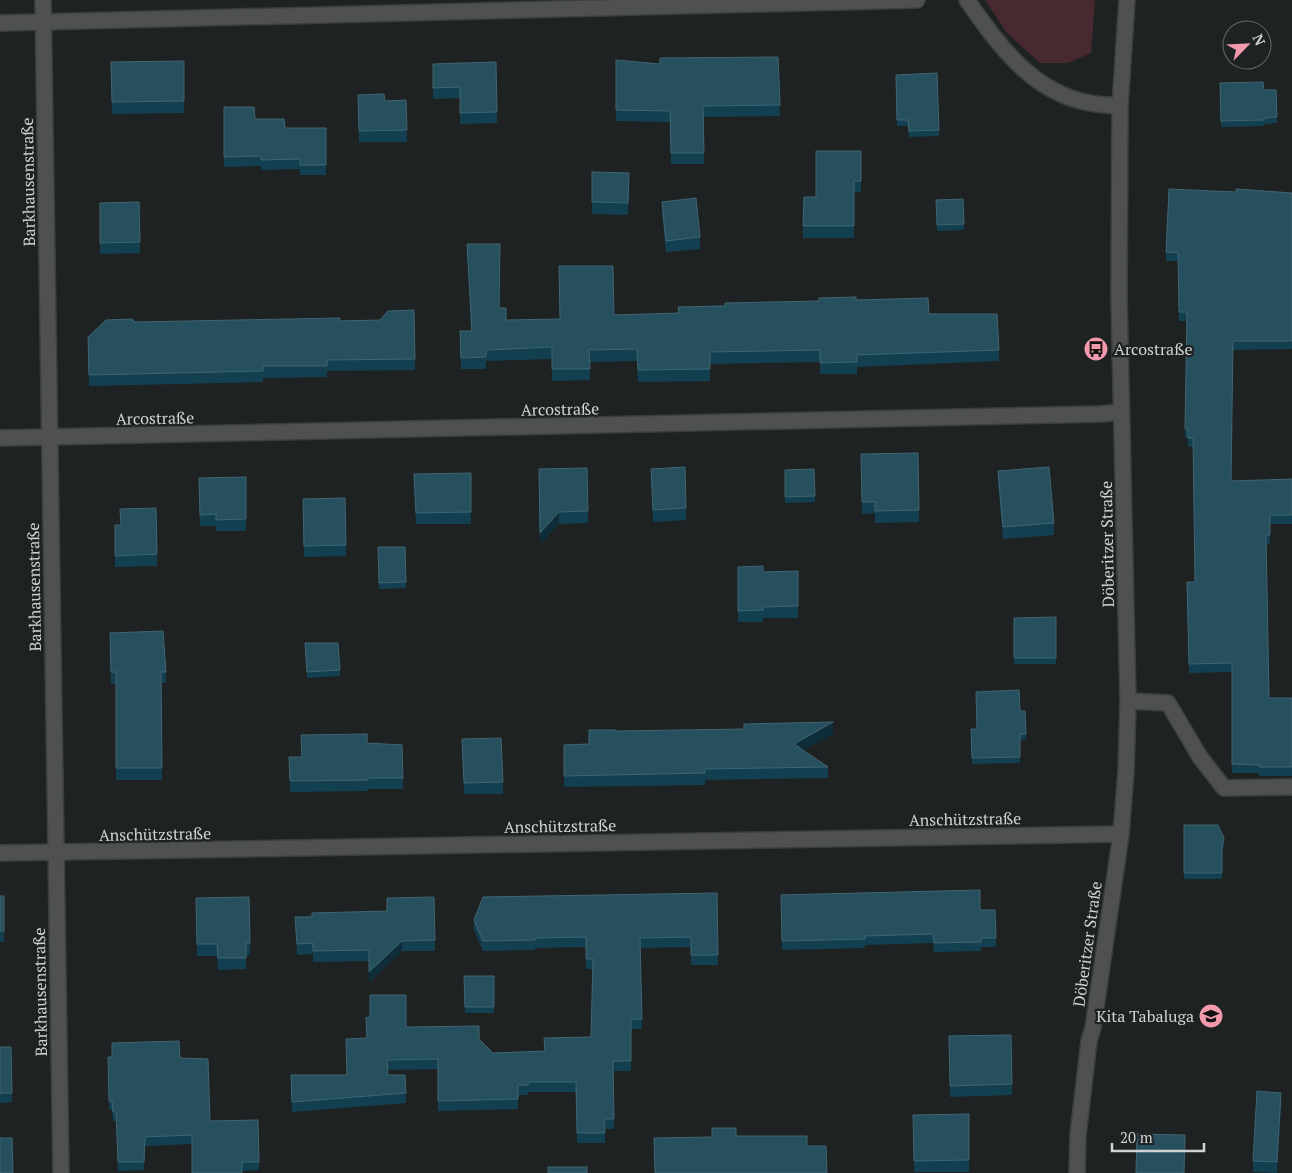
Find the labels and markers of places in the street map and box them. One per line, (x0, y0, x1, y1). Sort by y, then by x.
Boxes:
bus stop icon: Arcostraße (1083, 336, 1109, 362)
place label: Arcostraße (1114, 338, 1192, 360)
school or university icon: Kita Tabaluga (1198, 1003, 1224, 1029)
place label: Kita Tabaluga (1096, 1005, 1194, 1027)

